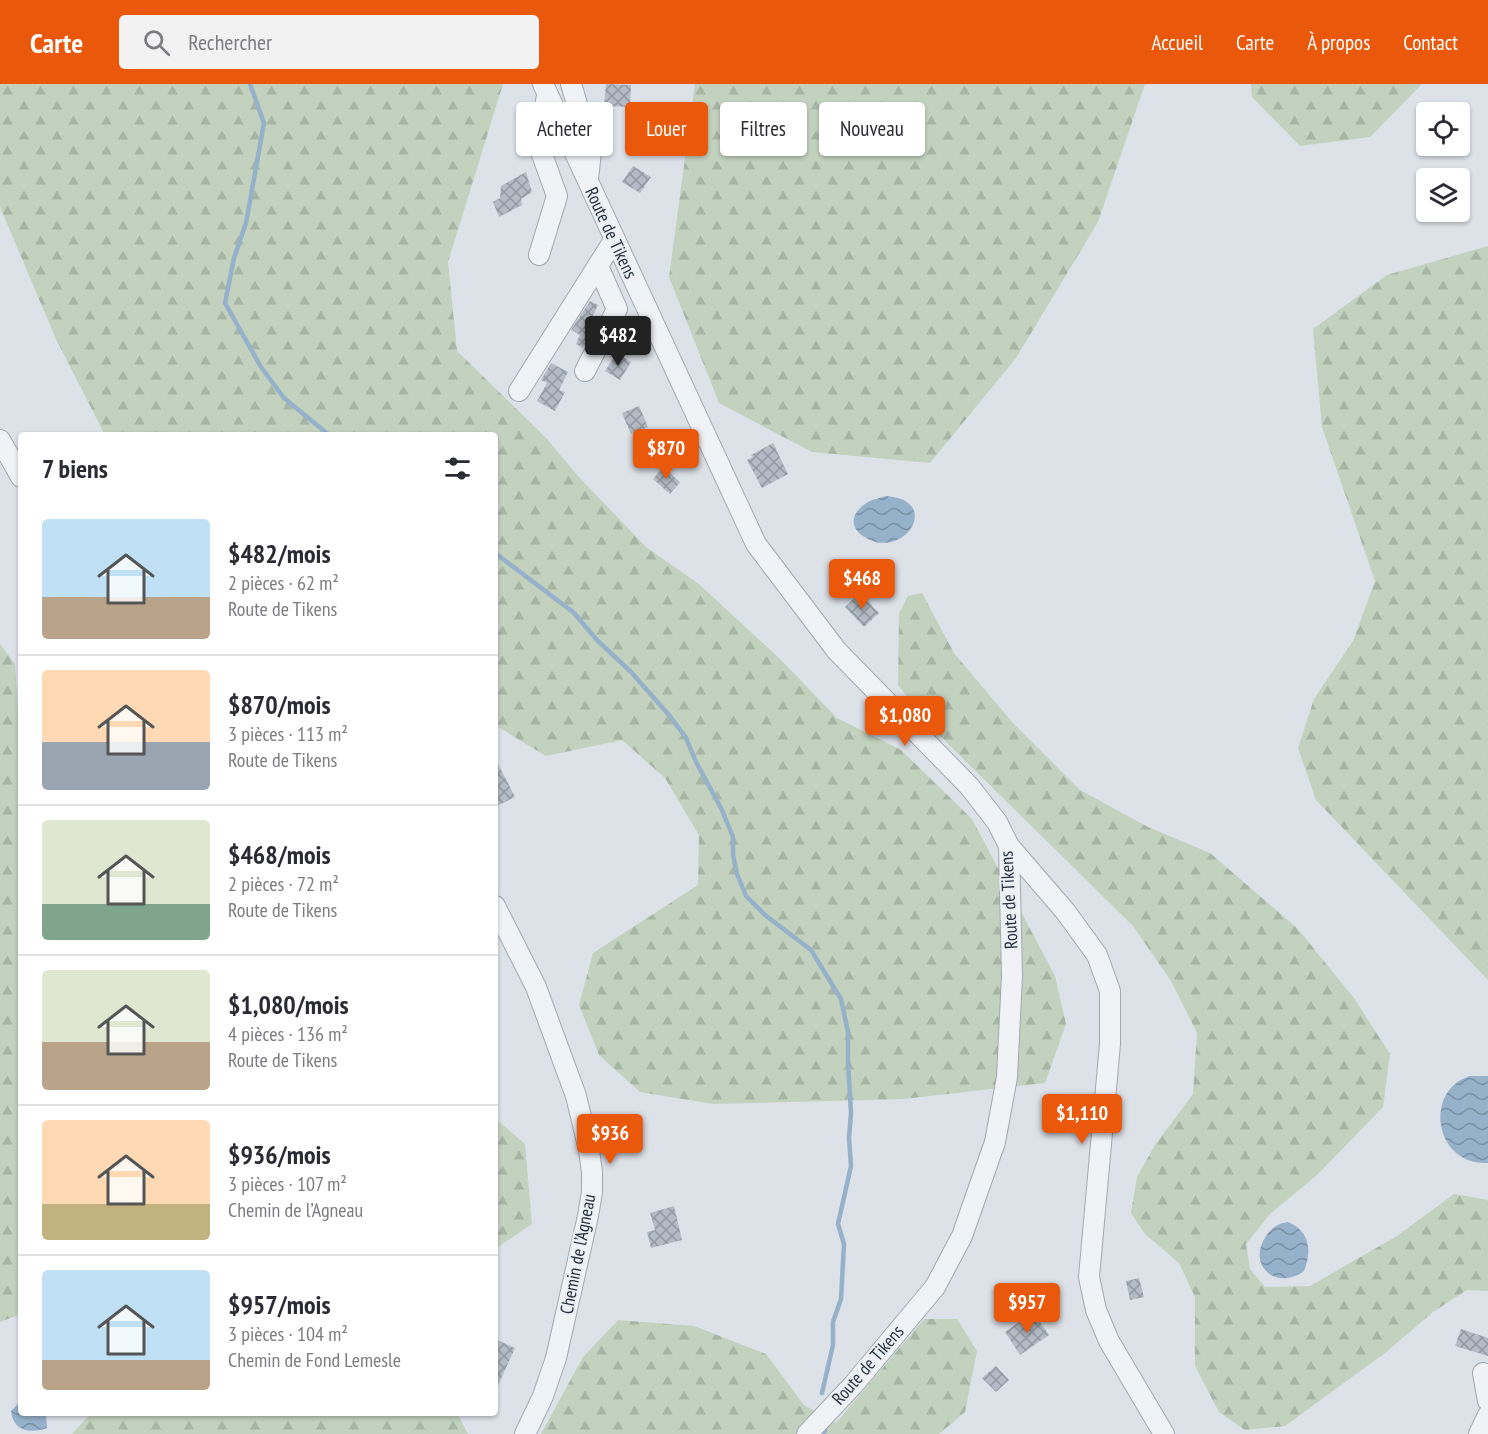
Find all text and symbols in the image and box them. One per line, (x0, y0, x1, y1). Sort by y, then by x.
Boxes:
search box (119, 15, 539, 69)
text: Carte (30, 24, 83, 61)
icon: search (140, 26, 173, 59)
text: Rechercher (188, 28, 272, 56)
text: Accueil (1151, 29, 1203, 56)
text: Carte (1236, 29, 1274, 56)
text: À propos (1307, 29, 1370, 56)
text: Contact (1403, 29, 1458, 56)
chip: Acheter (516, 102, 613, 156)
chip: Louer (625, 102, 708, 156)
chip: Filtres (720, 102, 807, 156)
chip: Nouveau (819, 102, 925, 156)
map controls (1416, 102, 1470, 222)
button: locate (1416, 102, 1470, 156)
button: layers (1416, 168, 1470, 222)
street label: Route de Tikens (580, 183, 643, 282)
pin: $482 (582, 316, 654, 367)
text: $482 (599, 322, 637, 348)
pin: $870 (630, 429, 702, 480)
text: $870 (647, 435, 685, 461)
text: 7 biens (42, 452, 108, 485)
icon: filters (441, 452, 474, 485)
text: $482/mois (228, 537, 331, 570)
icon: home (90, 543, 162, 615)
pin: $468 (826, 559, 898, 610)
text: $468 (843, 565, 881, 591)
text: 2 pièces · 62 m² (228, 570, 339, 596)
text: Route de Tikens (228, 596, 337, 622)
text: $870/mois (228, 688, 331, 721)
icon: home (90, 694, 162, 766)
pin: $1,080 (856, 696, 954, 747)
text: $1,080 (879, 702, 931, 728)
text: 3 pièces · 113 m² (228, 721, 348, 747)
text: Route de Tikens (228, 747, 337, 773)
text: $468/mois (228, 838, 331, 871)
icon: home (90, 844, 162, 916)
street label: Route de Tikens (994, 850, 1023, 950)
text: 2 pièces · 72 m² (228, 871, 339, 897)
text: Route de Tikens (228, 897, 337, 923)
text: $1,080/mois (228, 988, 349, 1021)
icon: home (90, 994, 162, 1066)
text: 4 pièces · 136 m² (228, 1021, 348, 1047)
text: Route de Tikens (228, 1047, 337, 1073)
pin: $1,110 (1033, 1094, 1131, 1145)
text: $1,110 (1056, 1100, 1108, 1126)
pin: $936 (574, 1114, 646, 1165)
text: $936 (591, 1120, 629, 1146)
text: $936/mois (228, 1138, 331, 1171)
icon: home (90, 1144, 162, 1216)
text: 3 pièces · 107 m² (228, 1171, 347, 1197)
street label: Chemin de l’Agneau (555, 1192, 600, 1316)
text: Chemin de l’Agneau (228, 1197, 363, 1223)
pin: $957 (991, 1283, 1063, 1334)
text: $957/mois (228, 1288, 331, 1321)
text: $957 (1008, 1289, 1046, 1315)
icon: home (90, 1294, 162, 1366)
street label: Route de Tikens (827, 1320, 909, 1409)
text: 3 pièces · 104 m² (228, 1321, 348, 1347)
text: Chemin de Fond Lemesle (228, 1347, 401, 1373)

